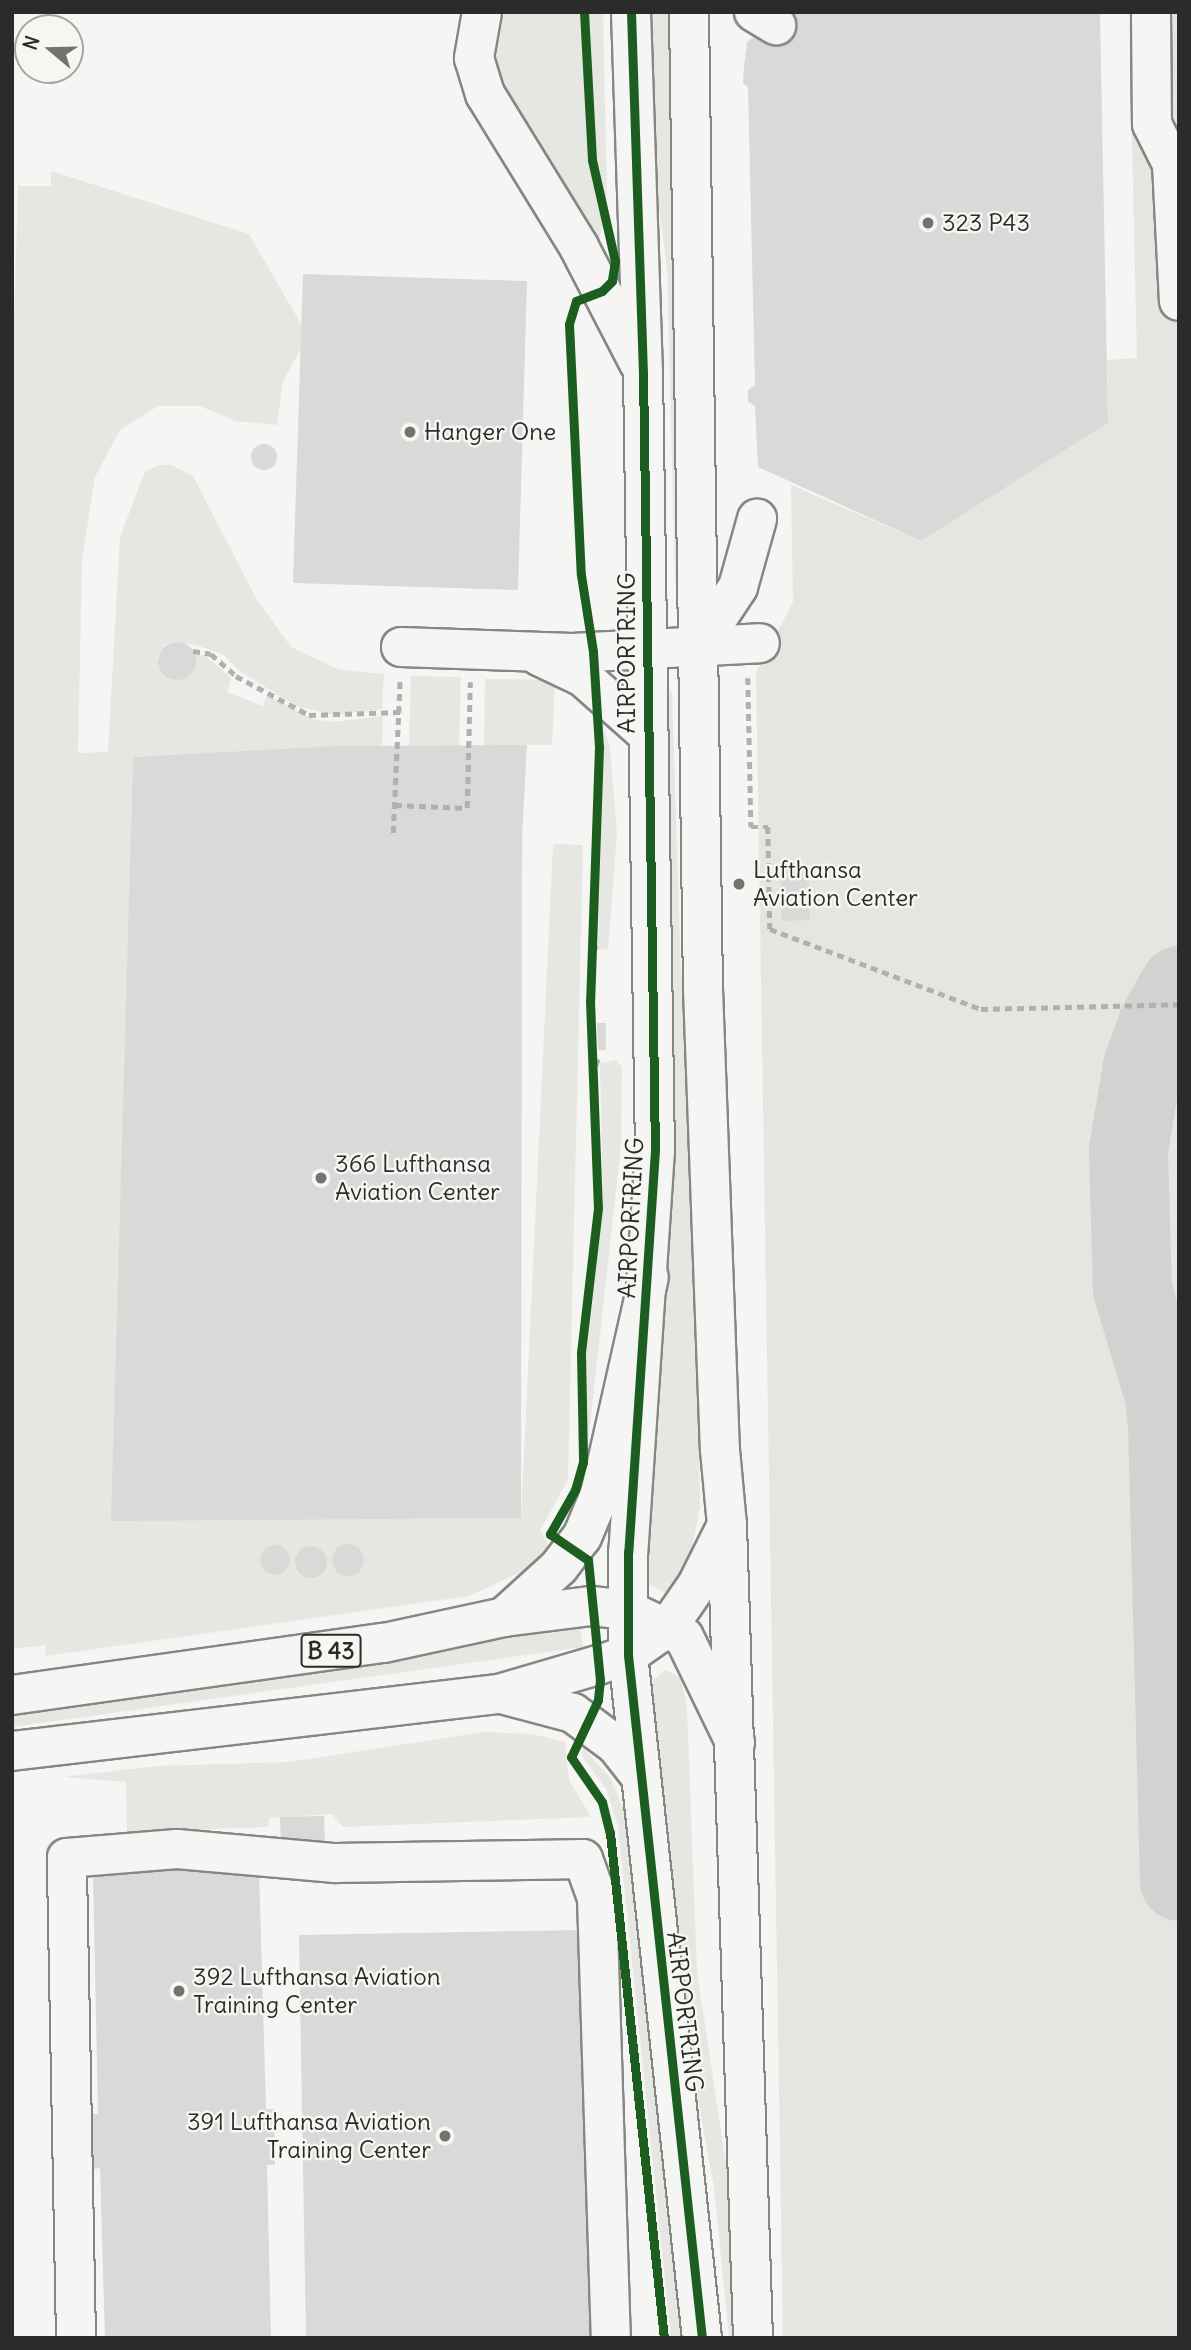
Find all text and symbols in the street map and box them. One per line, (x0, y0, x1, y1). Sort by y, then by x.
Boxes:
north arrow (14, 14, 84, 84)
text: N (18, 33, 45, 53)
place label: 323 P43 (942, 209, 1030, 237)
marker: 323 P43 (920, 215, 936, 231)
place label: Hanger One (424, 418, 556, 446)
marker: Hanger One (402, 424, 418, 440)
street label: AIRPORTRING (613, 572, 641, 734)
place label: Lufthansa Aviation Center (753, 856, 918, 912)
marker: Lufthansa Aviation Center (731, 876, 747, 892)
street label: AIRPORTRING (612, 1137, 650, 1299)
place label: 366 Lufthansa Aviation Center (335, 1150, 500, 1206)
marker: 366 Lufthansa Aviation Center (313, 1170, 329, 1186)
road number: B 43 (300, 1632, 362, 1670)
street label: AIRPORTRING (661, 1930, 709, 2094)
place label: 392 Lufthansa Aviation Training Center (193, 1963, 441, 2019)
marker: 392 Lufthansa Aviation Training Center (171, 1983, 187, 1999)
place label: 391 Lufthansa Aviation Training Center (187, 2108, 431, 2164)
marker: 391 Lufthansa Aviation Training Center (437, 2128, 453, 2144)

